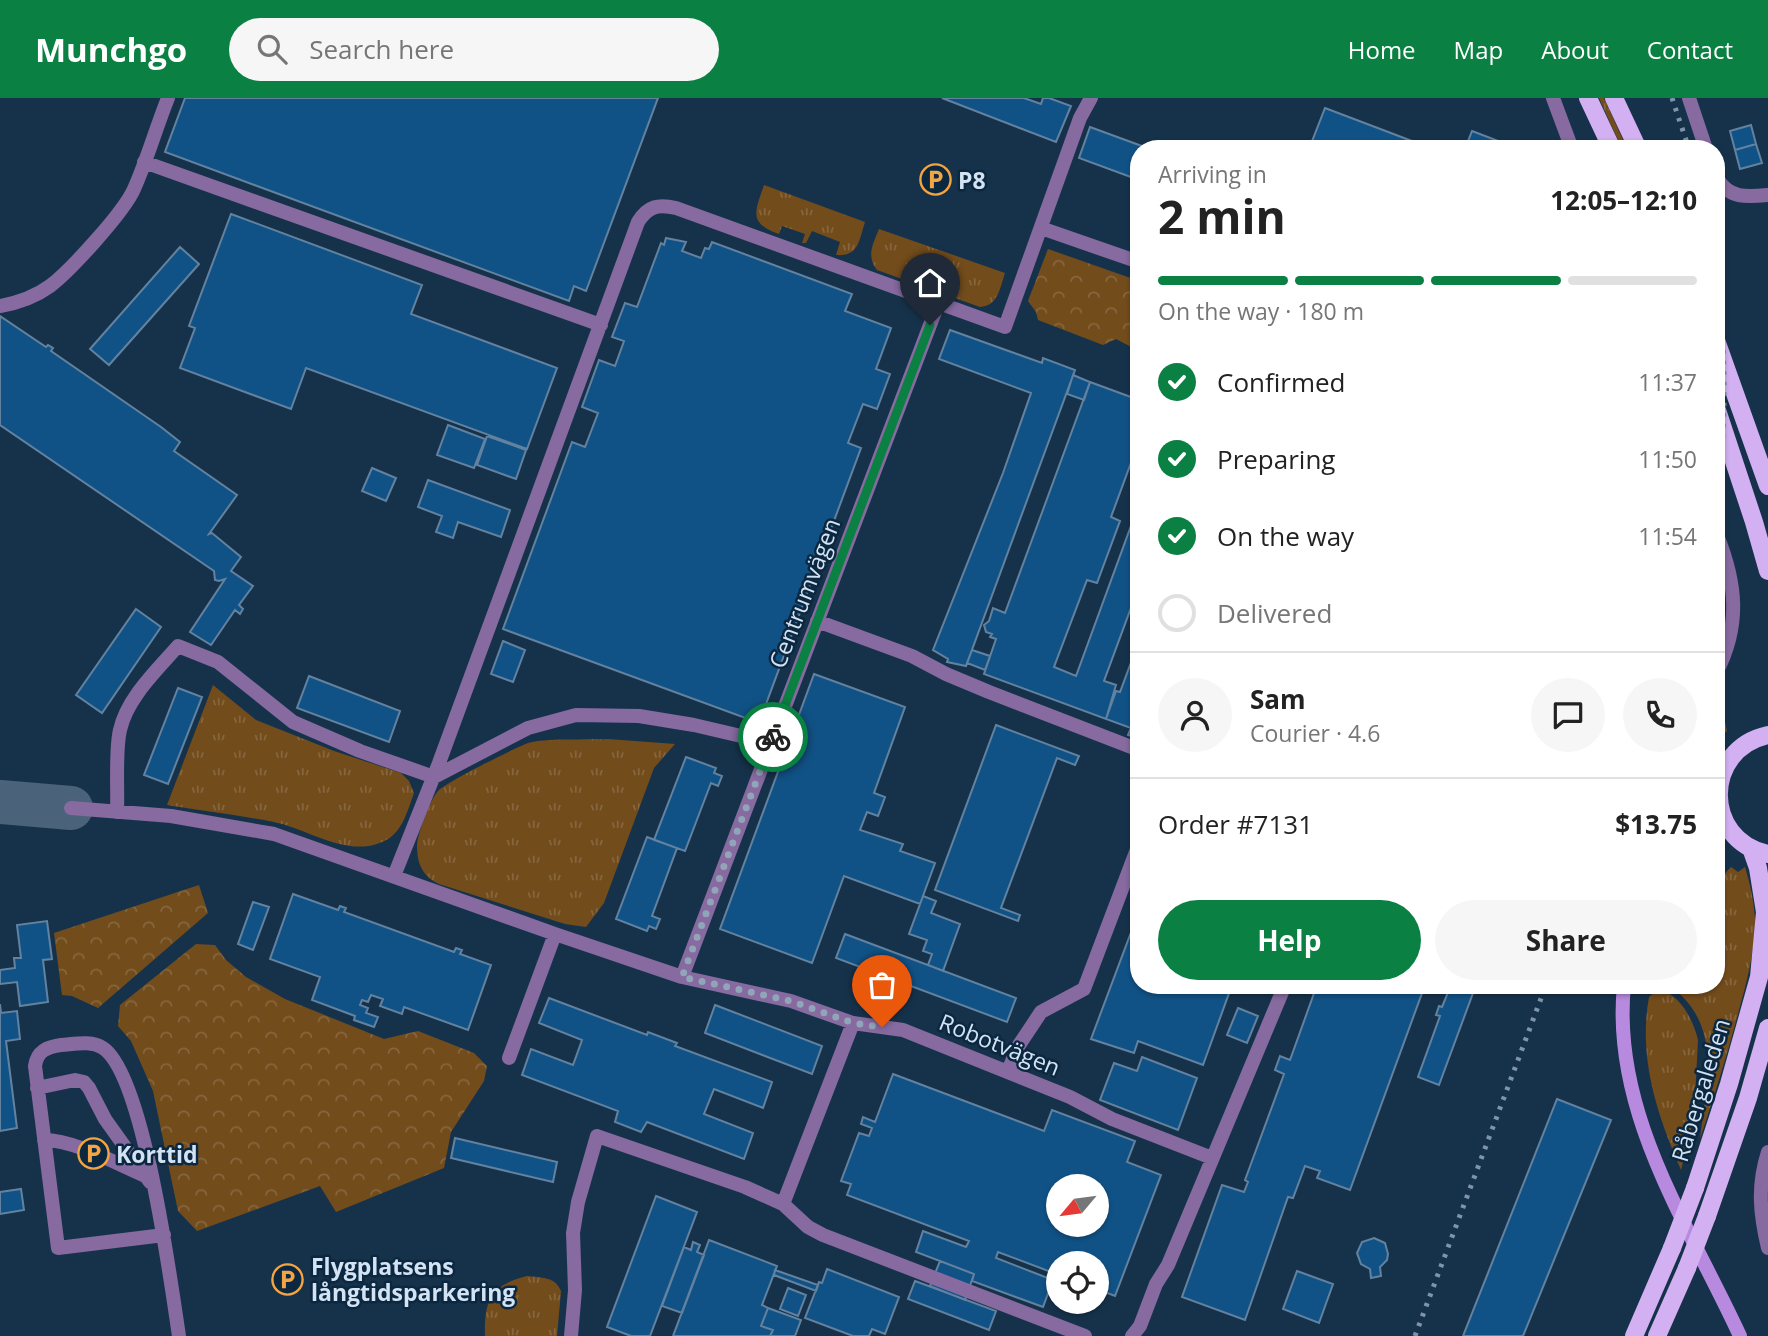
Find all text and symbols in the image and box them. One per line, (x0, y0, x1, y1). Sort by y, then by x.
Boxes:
search box (229, 18, 719, 81)
text: Munchgo (35, 27, 187, 72)
icon: search (253, 30, 291, 68)
text: Search here (309, 31, 454, 67)
text: Home (1348, 33, 1416, 66)
text: Map (1454, 33, 1503, 66)
text: About (1541, 33, 1609, 66)
text: Contact (1647, 33, 1733, 66)
text: Arriving in (1158, 158, 1267, 190)
parking icon: P8 (918, 163, 952, 197)
place label: P8 (958, 164, 986, 196)
text: 12:05–12:10 (1550, 182, 1697, 218)
text: 2 min (1158, 185, 1286, 247)
pin (900, 253, 960, 325)
icon: home (911, 264, 949, 302)
text: On the way · 180 m (1158, 295, 1364, 327)
icon: check (1158, 363, 1196, 401)
text: Confirmed (1217, 364, 1345, 400)
text: 11:37 (1638, 366, 1697, 398)
icon: check (1158, 440, 1196, 478)
text: Preparing (1217, 441, 1335, 477)
text: 11:50 (1638, 443, 1697, 475)
street label: Centrumvägen (761, 513, 847, 673)
icon: check (1158, 517, 1196, 555)
text: On the way (1217, 518, 1354, 554)
text: 11:54 (1638, 520, 1697, 552)
text: Delivered (1217, 595, 1332, 631)
button: person (1158, 678, 1232, 752)
button: chat (1531, 678, 1605, 752)
button: phone (1623, 678, 1697, 752)
text: Sam (1250, 681, 1306, 717)
courier (738, 702, 808, 772)
text: Courier · 4.6 (1250, 717, 1380, 749)
icon: bike (754, 718, 792, 756)
text: Order #7131 (1158, 806, 1313, 842)
text: $13.75 (1615, 806, 1697, 842)
button: Help (1158, 900, 1421, 980)
button: Share (1435, 900, 1697, 980)
pin (852, 955, 912, 1027)
icon: bag (863, 966, 901, 1004)
street label: Robotvägen (935, 1005, 1065, 1083)
street label: Råbergaleden (1663, 1014, 1737, 1166)
parking icon: Korttid (76, 1137, 110, 1171)
place label: Korttid (116, 1138, 198, 1170)
north arrow (1046, 1174, 1110, 1237)
map controls (1046, 1174, 1109, 1314)
place label: Flygplatsens långtidsparkering (311, 1250, 515, 1308)
button: locate (1046, 1251, 1109, 1314)
parking icon: Flygplatsens långtidsparkering (271, 1262, 305, 1296)

